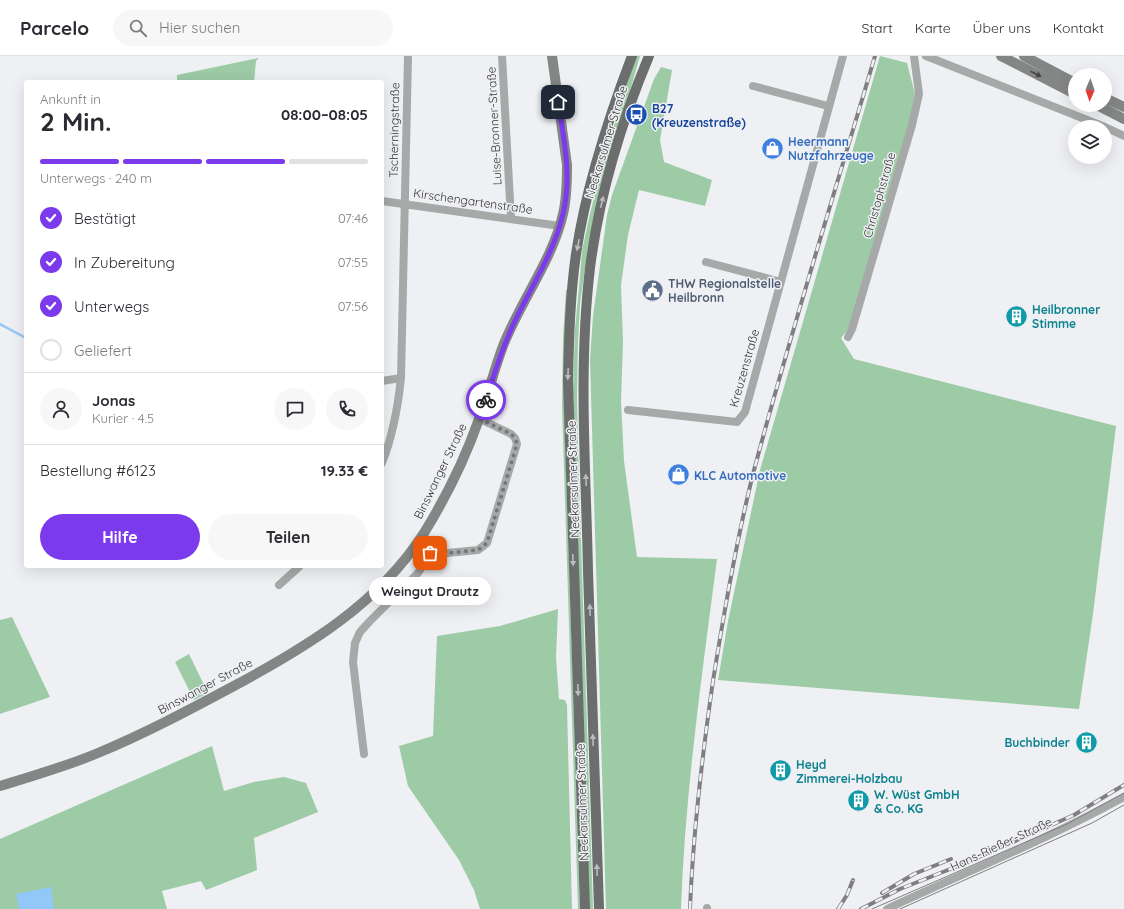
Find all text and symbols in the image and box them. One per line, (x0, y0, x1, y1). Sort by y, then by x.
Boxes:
search box (113, 10, 393, 46)
text: Parcelo (20, 16, 89, 40)
icon: search (127, 17, 149, 39)
text: Hier suchen (159, 18, 240, 37)
text: Start (861, 19, 893, 37)
text: Karte (915, 19, 951, 37)
text: Über uns (973, 19, 1031, 37)
text: Kontakt (1053, 19, 1104, 37)
street label: Luise-Bronner-Straße (483, 66, 505, 186)
north arrow (1068, 68, 1112, 112)
map controls (1068, 68, 1112, 164)
one-way arrow (1030, 70, 1042, 77)
street label: Tscherningstraße (386, 82, 402, 178)
street label: Neckarsulmer Straße (582, 83, 630, 200)
pin (541, 85, 575, 119)
text: Ankunft in (40, 91, 101, 107)
icon: home (547, 91, 569, 113)
place label: B27 (Kreuzenstraße) (652, 101, 746, 130)
bus stop icon: B27 (Kreuzenstraße) (623, 102, 649, 128)
text: 2 Min. (40, 105, 111, 138)
text: 08:00–08:05 (281, 105, 368, 124)
button: layers (1068, 120, 1112, 164)
place label: Heermann Nutzfahrzeuge (788, 134, 874, 163)
shop icon: Heermann Nutzfahrzeuge (760, 135, 786, 161)
street label: Christophstraße (860, 150, 898, 240)
text: Unterwegs · 240 m (40, 170, 152, 186)
street label: Kirschengartenstraße (412, 185, 534, 217)
one-way arrow (599, 195, 605, 207)
icon: check (40, 207, 62, 229)
text: Bestätigt (74, 209, 136, 228)
text: 07:46 (338, 210, 368, 226)
one-way arrow (574, 238, 580, 251)
icon: check (40, 251, 62, 273)
text: In Zubereitung (74, 253, 175, 272)
text: 07:55 (338, 254, 368, 270)
place label: THW Regionalstelle Heilbronn (668, 276, 781, 305)
public building icon: THW Regionalstelle Heilbronn (640, 277, 666, 303)
icon: check (40, 295, 62, 317)
text: Unterwegs (74, 297, 149, 316)
text: 07:56 (338, 298, 368, 314)
place label: Heilbronner Stimme (1032, 302, 1100, 331)
building icon: Heilbronner Stimme (1004, 303, 1030, 329)
street label: Kreuzenstraße (726, 327, 762, 409)
text: Geliefert (74, 341, 132, 360)
one-way arrow (565, 368, 571, 381)
courier (466, 380, 506, 420)
button: person (40, 388, 82, 430)
button: chat (274, 388, 316, 430)
button: phone (326, 388, 368, 430)
icon: bike (475, 389, 497, 411)
text: Jonas (92, 391, 135, 410)
text: Kurier · 4.5 (92, 410, 154, 426)
street label: Binswanger Straße (410, 420, 470, 521)
street label: Neckarsulmer Straße (563, 420, 583, 538)
text: Bestellung #6123 (40, 461, 156, 480)
text: 19.33 € (321, 461, 368, 480)
shop icon: KLC Automotive (665, 462, 691, 488)
place label: KLC Automotive (694, 468, 786, 483)
one-way arrow (583, 473, 589, 486)
button: Hilfe (40, 514, 200, 560)
button: Teilen (208, 514, 368, 560)
pin (413, 536, 447, 570)
icon: bag (419, 542, 441, 564)
one-way arrow (570, 554, 577, 566)
callout: Weingut Drautz (369, 577, 491, 605)
text: Weingut Drautz (381, 583, 479, 599)
one-way arrow (586, 604, 593, 616)
street label: Binswanger Straße (155, 655, 255, 717)
one-way arrow (574, 684, 581, 696)
building icon: Buchbinder (1073, 729, 1099, 755)
one-way arrow (590, 733, 596, 746)
place label: Buchbinder (1004, 735, 1070, 750)
street label: Neckarsulmer Straße (572, 743, 592, 861)
place label: Heyd Zimmerei-Holzbau (796, 757, 903, 786)
building icon: Heyd Zimmerei-Holzbau (767, 758, 793, 784)
place label: W. Wüst GmbH & Co. KG (874, 787, 960, 816)
building icon: W. Wüst GmbH & Co. KG (845, 788, 871, 814)
street label: Hans-Rießer-Straße (948, 814, 1054, 874)
one-way arrow (594, 864, 601, 876)

